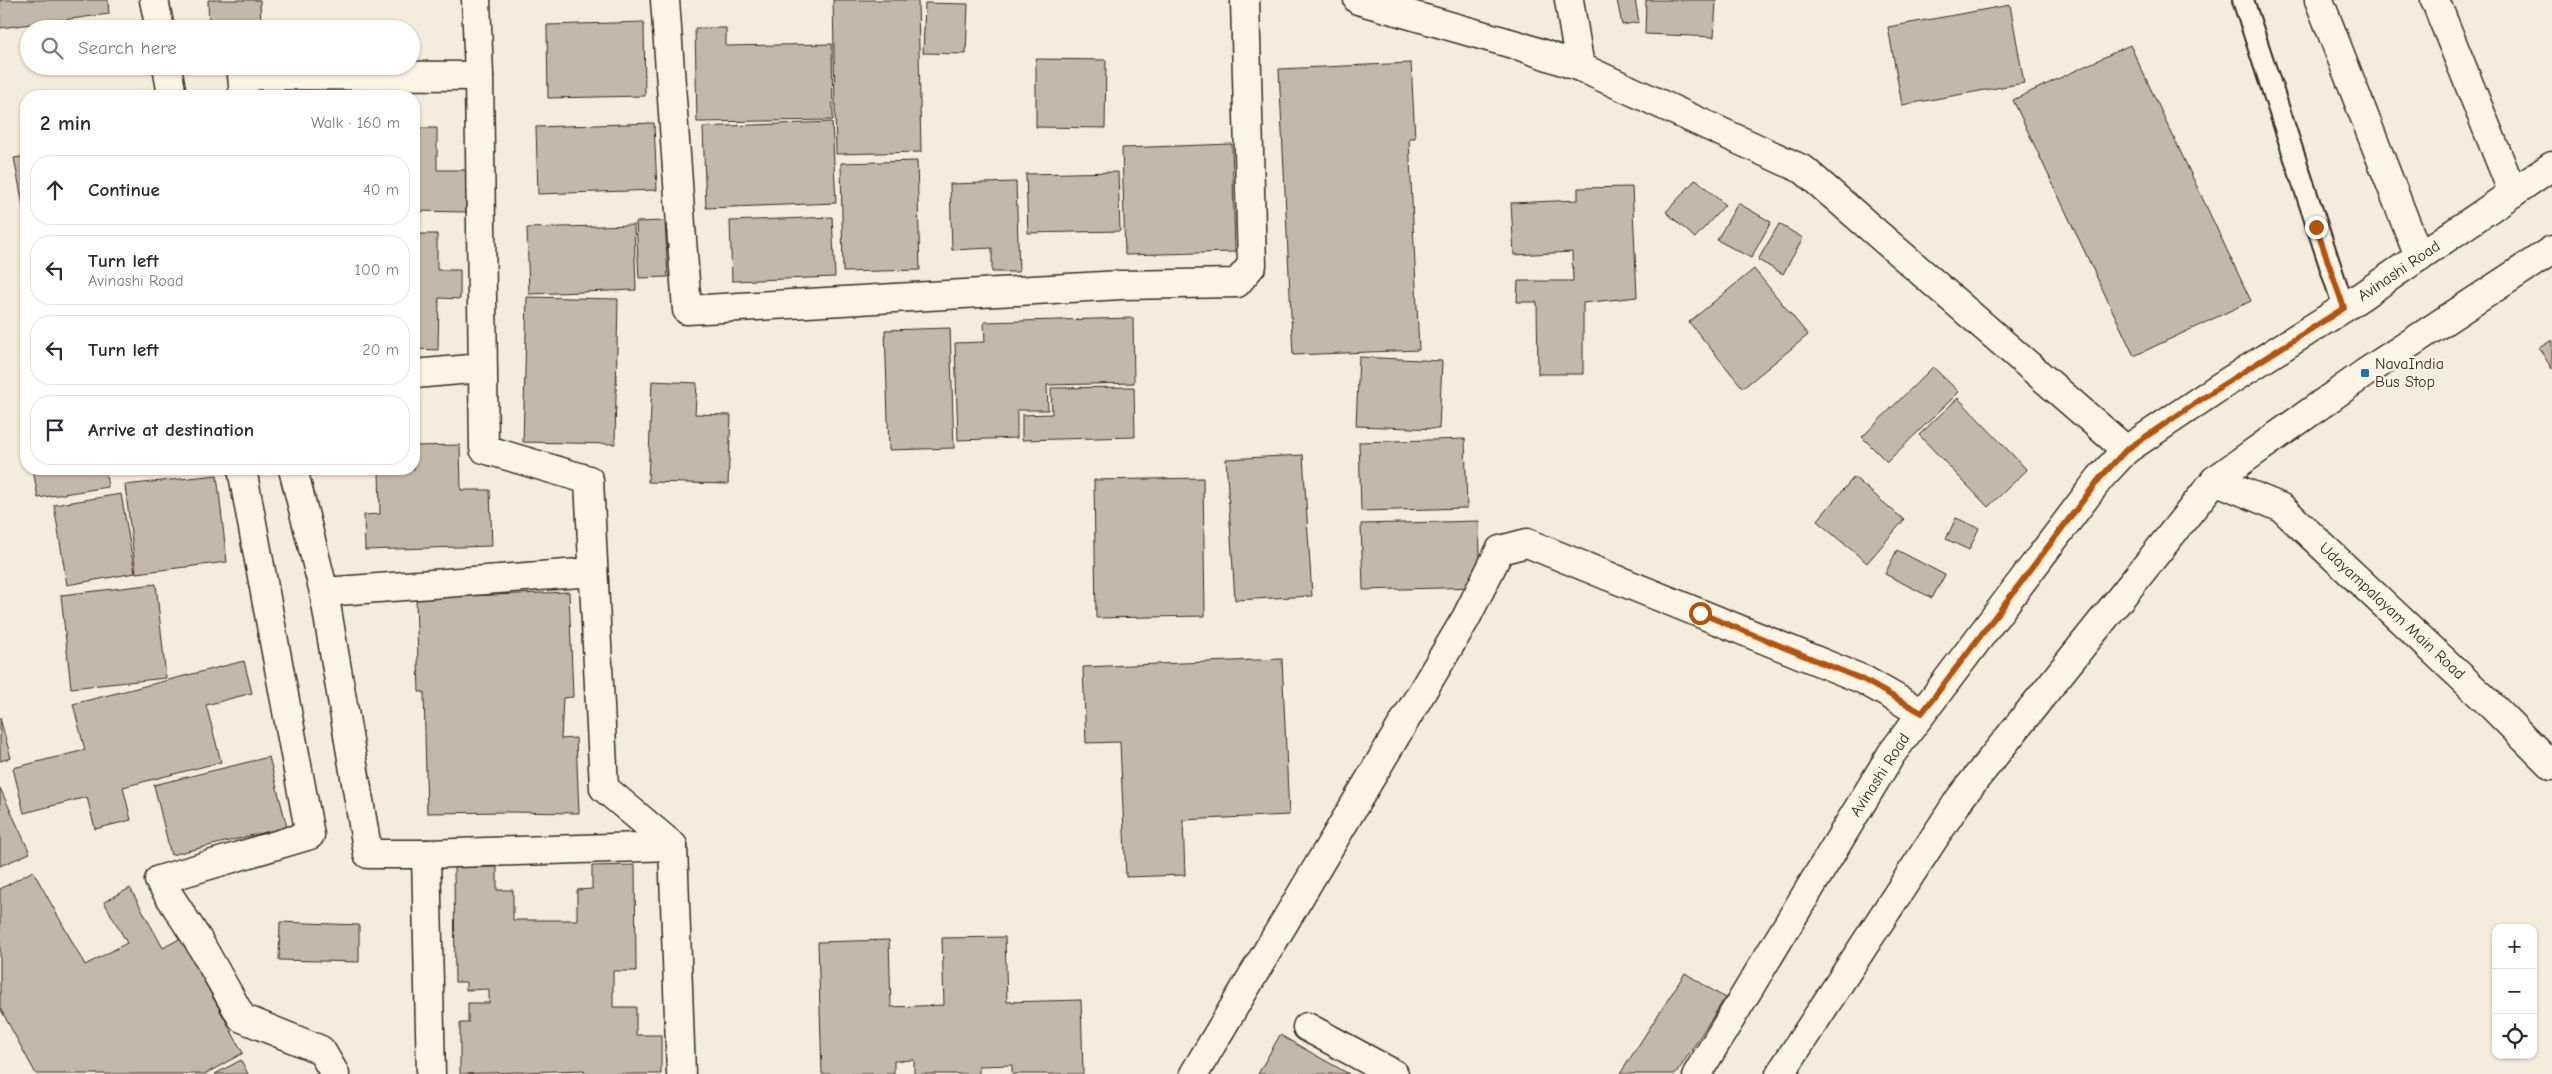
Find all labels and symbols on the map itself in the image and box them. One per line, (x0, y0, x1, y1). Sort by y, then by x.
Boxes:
route end (2305, 216, 2328, 239)
street label: Avinashi Road (2354, 237, 2444, 305)
place label: NavaIndia Bus Stop (2375, 355, 2444, 391)
marker: NavaIndia Bus Stop (2359, 367, 2371, 379)
street label: Udayampalayam Main Road (2315, 539, 2469, 683)
route start (1689, 602, 1712, 625)
street label: Avinashi Road (1846, 730, 1914, 820)

